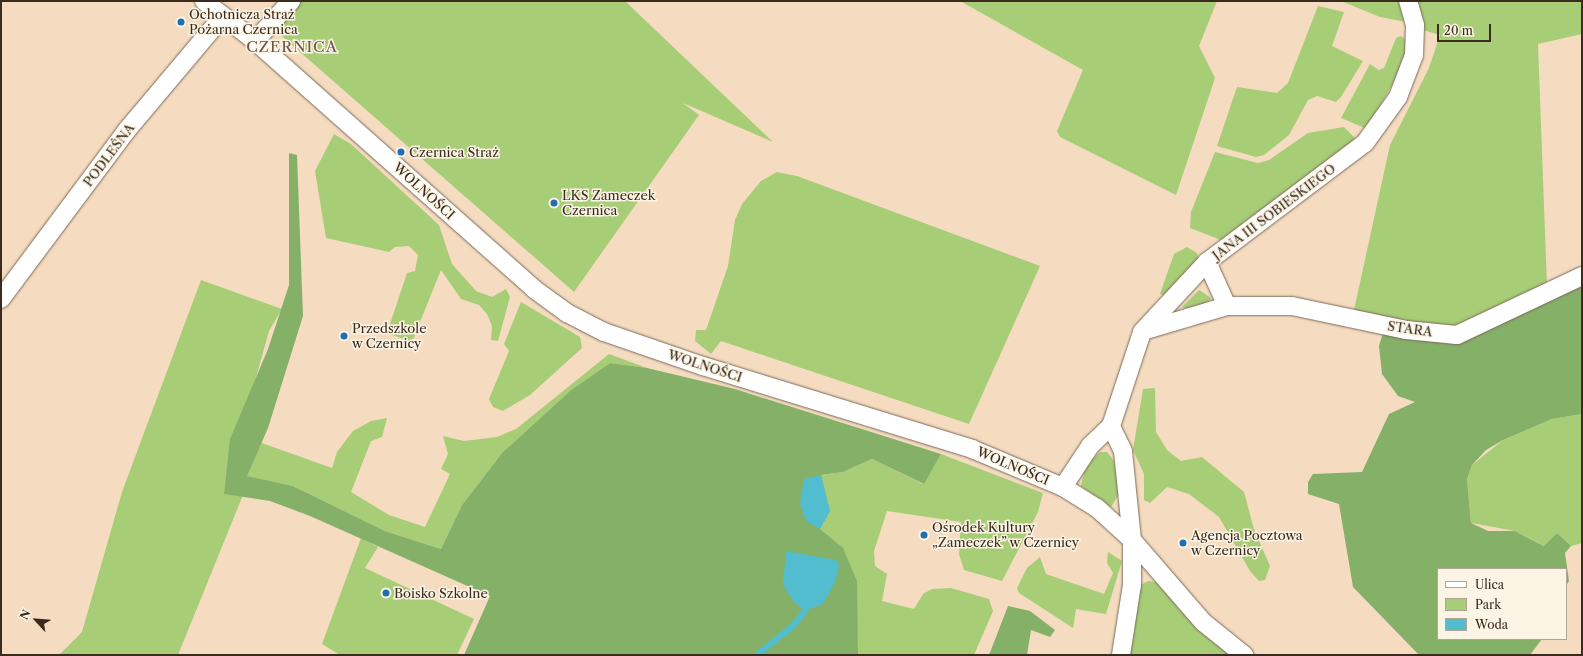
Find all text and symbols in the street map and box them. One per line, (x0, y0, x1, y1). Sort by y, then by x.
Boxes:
place label: Ochotnicza Straż Pożarna Czernica (189, 7, 298, 38)
scale bar (1439, 16, 1493, 42)
marker: Ochotnicza Straż Pożarna Czernica (176, 17, 186, 27)
text: 20 m (1444, 23, 1473, 38)
district label: CZERNICA (246, 38, 338, 56)
street label: PODLEŚNA (80, 120, 138, 190)
place label: Czernica Straż (409, 144, 499, 160)
marker: Czernica Straż (396, 147, 406, 157)
street label: WOLNOŚCI (390, 159, 458, 223)
street label: JANA III SOBIESKIEGO (1209, 160, 1339, 264)
place label: LKS Zameczek Czernica (562, 188, 655, 219)
marker: LKS Zameczek Czernica (549, 198, 559, 208)
street label: STARA (1386, 318, 1434, 340)
place label: Przedszkole w Czernicy (352, 321, 426, 352)
marker: Przedszkole w Czernicy (339, 331, 349, 341)
street label: WOLNOŚCI (666, 347, 744, 385)
street label: WOLNOŚCI (974, 444, 1052, 488)
place label: Ośrodek Kultury „Zameczek” w Czernicy (932, 520, 1080, 551)
place label: Agencja Pocztowa w Czernicy (1191, 528, 1303, 559)
marker: Ośrodek Kultury „Zameczek” w Czernicy (919, 530, 929, 540)
marker: Agencja Pocztowa w Czernicy (1178, 538, 1188, 548)
legend (1437, 568, 1567, 640)
text: Ulica (1475, 577, 1504, 592)
place label: Boisko Szkolne (394, 585, 488, 601)
marker: Boisko Szkolne (381, 588, 391, 598)
text: Park (1475, 597, 1501, 612)
north arrow (16, 600, 56, 640)
text: N (17, 607, 34, 622)
text: Woda (1475, 617, 1508, 632)

